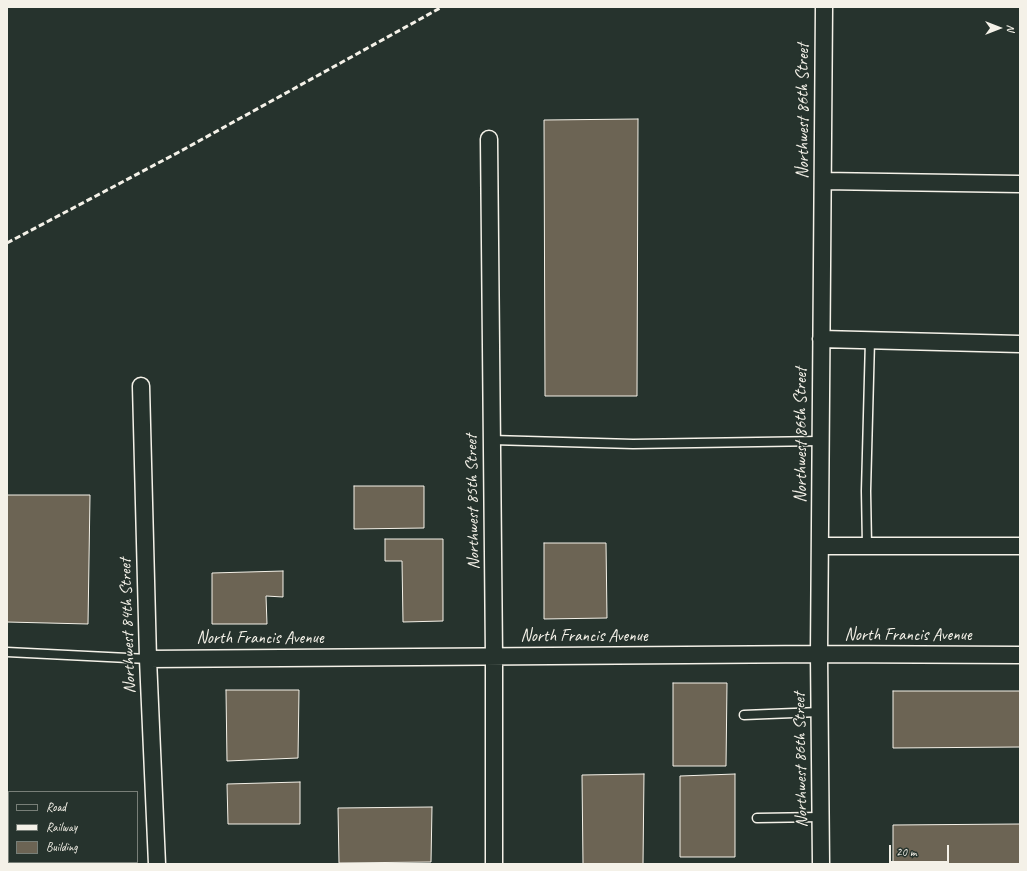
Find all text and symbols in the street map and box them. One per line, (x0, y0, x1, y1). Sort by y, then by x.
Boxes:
north arrow (979, 8, 1019, 48)
text: N (1004, 25, 1018, 31)
street label: Northwest 86th Street (794, 43, 814, 179)
street label: Northwest 86th Street (792, 367, 812, 503)
street label: Northwest 85th Street (462, 434, 484, 570)
street label: Northwest 84th Street (115, 558, 141, 694)
street label: North Francis Avenue (845, 626, 971, 646)
street label: North Francis Avenue (521, 627, 647, 647)
street label: North Francis Avenue (197, 629, 323, 649)
street label: Northwest 86th Street (790, 692, 812, 828)
legend (8, 791, 138, 863)
text: Road (46, 799, 66, 815)
text: Railway (46, 819, 77, 835)
scale bar (891, 837, 951, 863)
text: Building (46, 839, 78, 855)
text: 20 m (896, 844, 916, 860)

